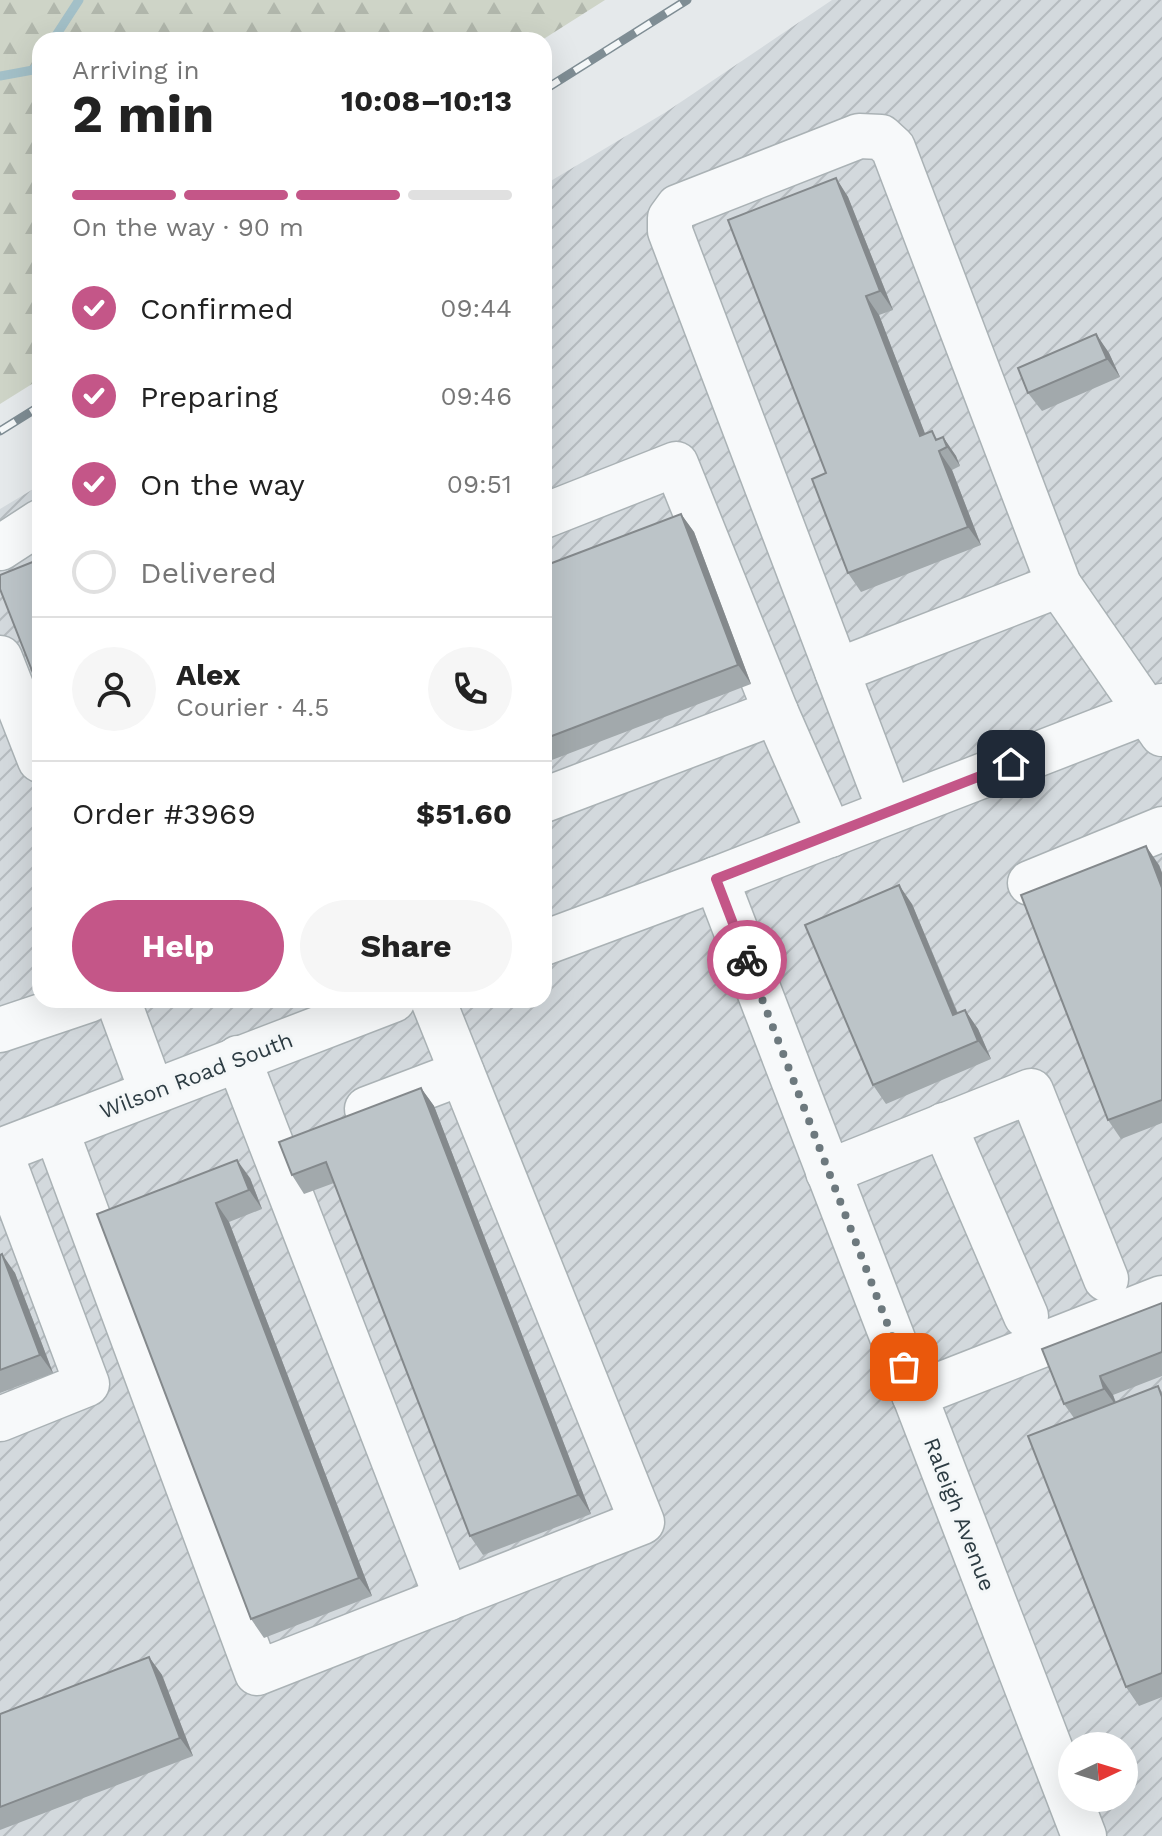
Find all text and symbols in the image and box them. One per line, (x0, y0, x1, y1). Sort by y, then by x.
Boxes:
text: Arriving in (72, 55, 200, 85)
text: 10:08–10:13 (341, 83, 512, 118)
text: 2 min (72, 84, 214, 145)
text: On the way · 90 m (72, 212, 304, 242)
icon: check (72, 286, 116, 330)
text: Confirmed (140, 291, 294, 326)
text: 09:44 (440, 293, 512, 323)
icon: check (72, 374, 116, 418)
text: Preparing (140, 379, 278, 414)
text: 09:46 (440, 381, 512, 411)
icon: check (72, 462, 116, 506)
text: On the way (140, 467, 305, 502)
text: 09:51 (447, 469, 512, 499)
text: Delivered (140, 555, 277, 590)
button: person (72, 647, 156, 731)
button: phone (428, 647, 512, 731)
text: Alex (176, 657, 240, 692)
text: Courier · 4.5 (176, 692, 329, 722)
pin (977, 730, 1045, 798)
icon: home (989, 742, 1033, 786)
text: Order #3969 (72, 796, 256, 831)
text: $51.60 (416, 796, 512, 831)
button: Help (72, 900, 284, 992)
button: Share (300, 900, 512, 992)
courier (707, 920, 787, 1000)
icon: bike (725, 938, 769, 982)
street label: Wilson Road South (96, 1027, 296, 1124)
pin (870, 1333, 938, 1401)
icon: bag (882, 1345, 926, 1389)
street label: Raleigh Avenue (919, 1434, 1000, 1594)
north arrow (1058, 1732, 1138, 1812)
map controls (1058, 1732, 1138, 1812)

